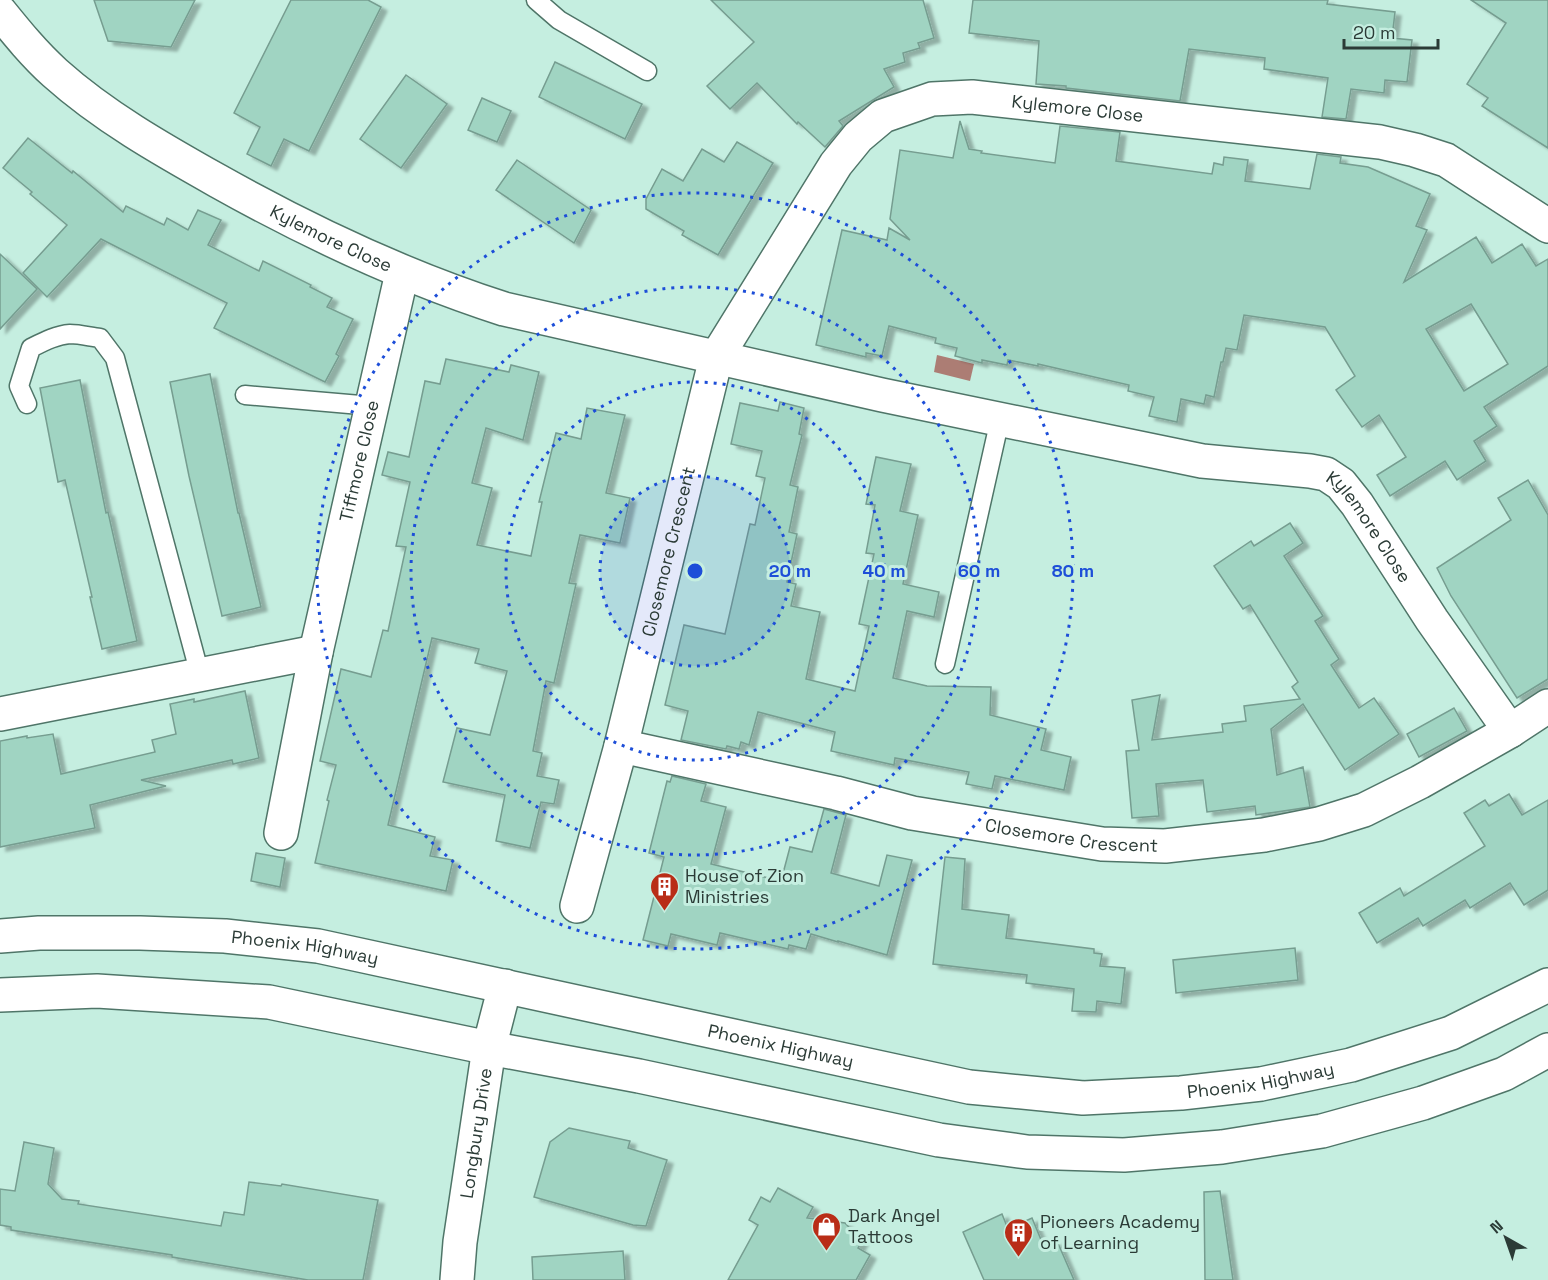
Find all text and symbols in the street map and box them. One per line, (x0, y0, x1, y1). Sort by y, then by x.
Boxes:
scale bar (1344, 12, 1438, 50)
text: 20 m (1353, 21, 1396, 44)
street label: Kylemore Close (1010, 89, 1145, 127)
street label: Kylemore Close (266, 199, 396, 277)
street label: Tiffmore Close (334, 398, 384, 524)
street label: Closemore Crescent (636, 464, 700, 639)
street label: Kylemore Close (1322, 465, 1417, 587)
text: 20 m (769, 559, 811, 582)
text: 40 m (862, 559, 906, 582)
text: 60 m (958, 559, 1000, 582)
text: 80 m (1052, 559, 1094, 582)
centre of rings (685, 561, 705, 581)
street label: Closemore Crescent (983, 813, 1158, 857)
place label: House of Zion Ministries (685, 864, 804, 908)
building icon: House of Zion Ministries (648, 870, 680, 912)
street label: Phoenix Highway (230, 925, 381, 970)
street label: Phoenix Highway (706, 1019, 856, 1073)
street label: Phoenix Highway (1186, 1057, 1336, 1103)
street label: Longbury Drive (455, 1066, 497, 1200)
place label: Dark Angel Tattoos (848, 1204, 940, 1248)
north arrow (1476, 1208, 1536, 1268)
shop icon: Dark Angel Tattoos (811, 1210, 843, 1252)
place label: Pioneers Academy of Learning (1040, 1210, 1200, 1254)
text: N (1486, 1215, 1508, 1238)
building icon: Pioneers Academy of Learning (1003, 1216, 1035, 1258)

